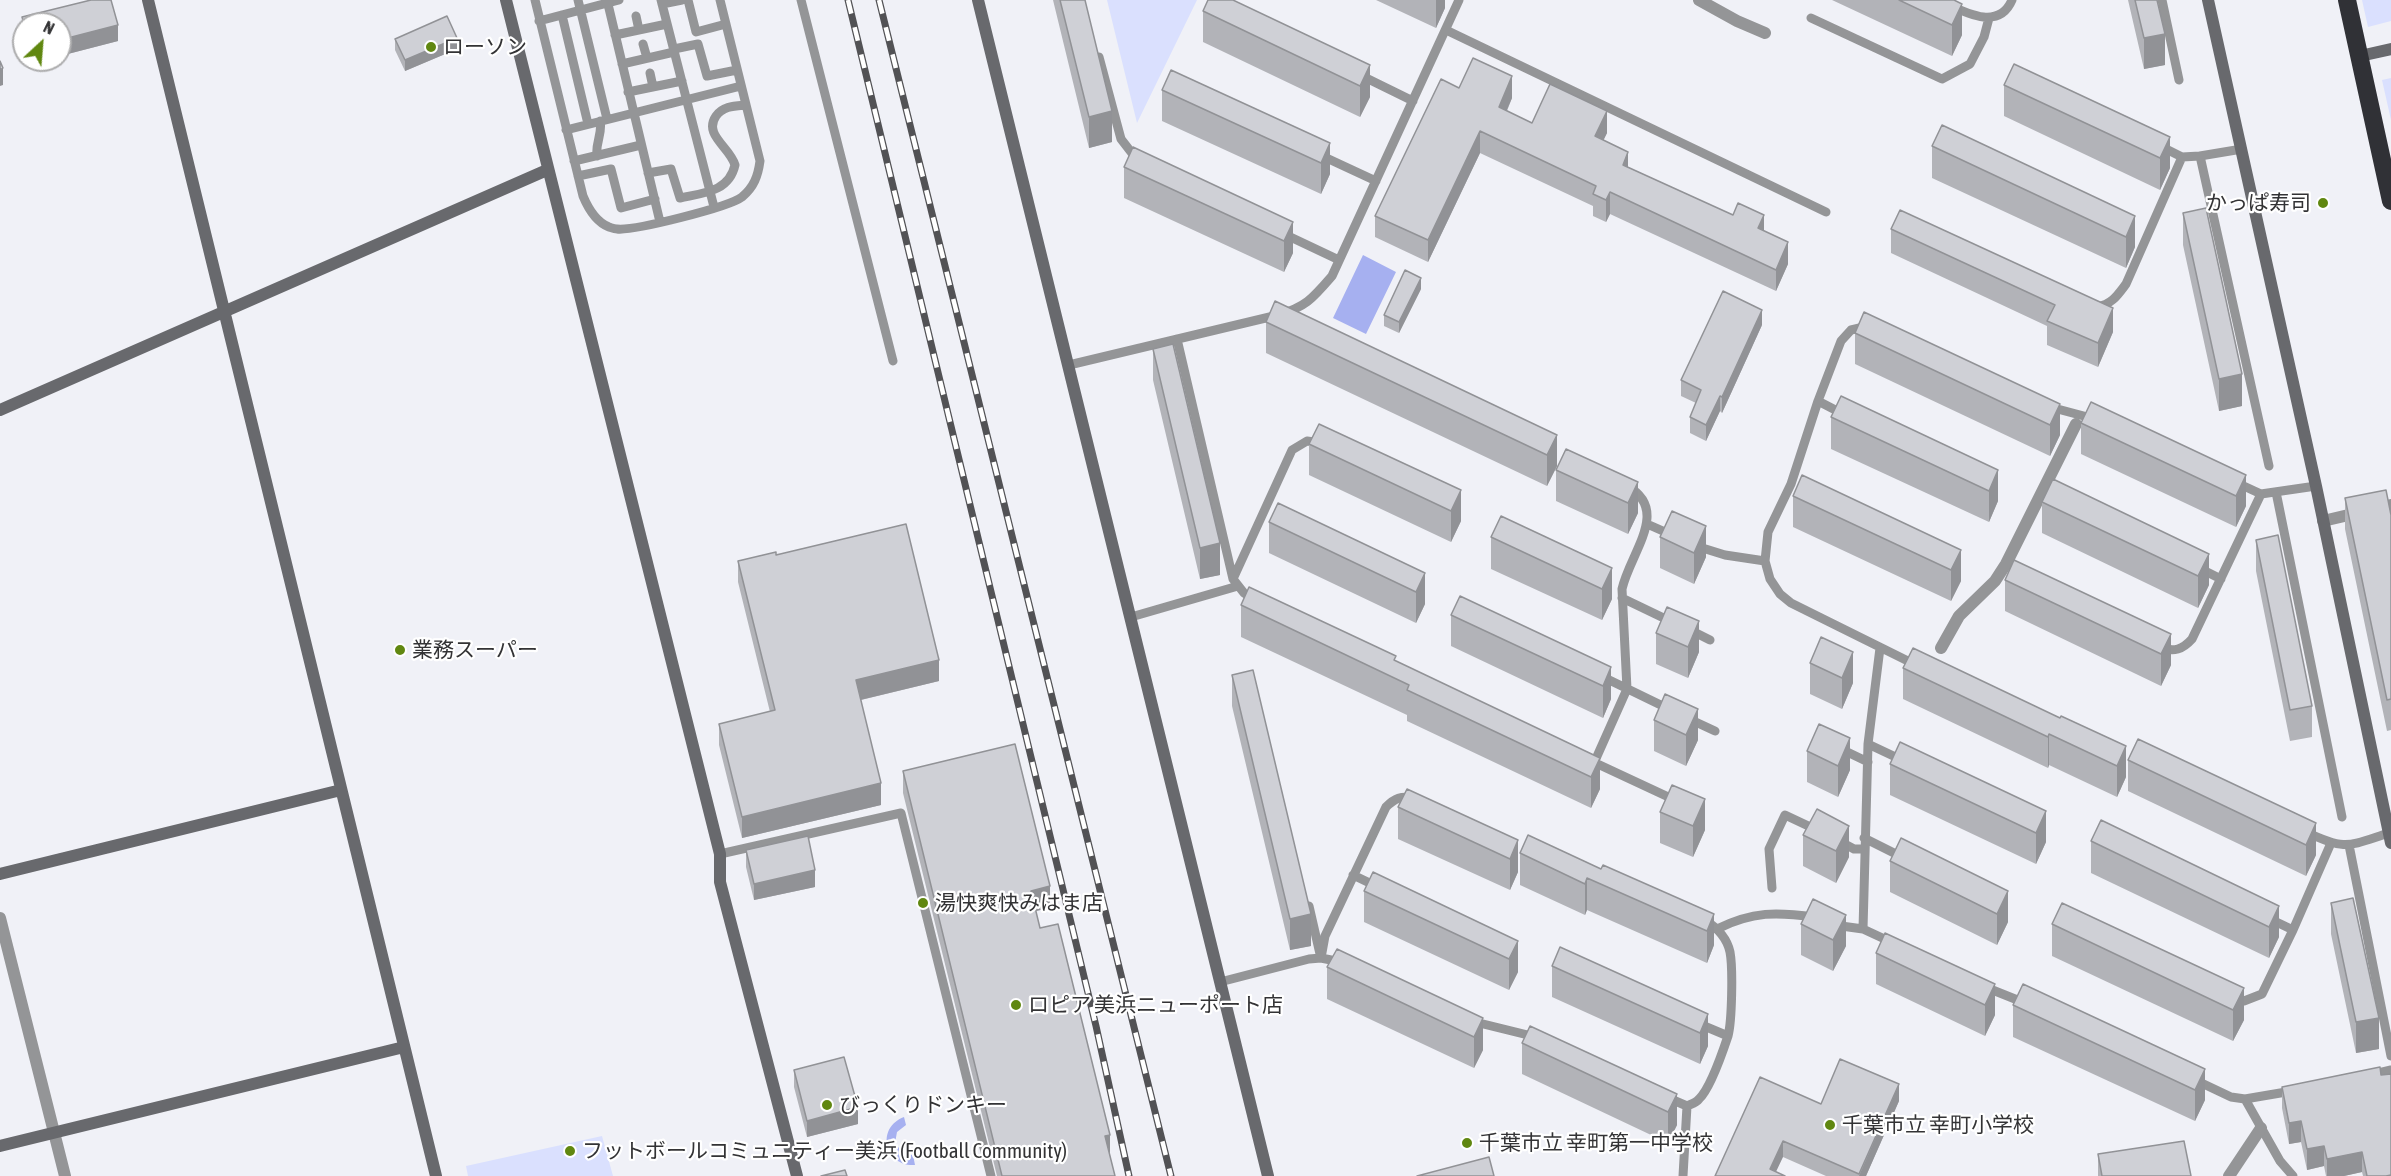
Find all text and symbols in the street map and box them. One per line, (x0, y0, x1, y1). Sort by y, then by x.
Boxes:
north arrow (12, 12, 72, 72)
text: N (41, 17, 57, 38)
place label: ローソン (443, 34, 527, 60)
marker: ローソン (424, 40, 438, 54)
place label: かっぱ寿司 (2206, 190, 2311, 216)
marker: かっぱ寿司 (2316, 196, 2330, 210)
place label: 業務スーパー (412, 637, 538, 663)
marker: 業務スーパー (393, 643, 407, 657)
place label: 湯快爽快みはま店 (935, 890, 1103, 916)
marker: 湯快爽快みはま店 (916, 896, 930, 910)
place label: ロピア 美浜ニューポート店 (1028, 992, 1283, 1018)
marker: ロピア 美浜ニューポート店 (1009, 998, 1023, 1012)
place label: びっくりドンキー (839, 1092, 1007, 1118)
marker: びっくりドンキー (820, 1098, 834, 1112)
place label: 千葉市立 幸町小学校 (1842, 1112, 2034, 1138)
marker: 千葉市立 幸町小学校 (1823, 1118, 1837, 1132)
place label: 千葉市立 幸町第一中学校 (1479, 1130, 1713, 1156)
marker: 千葉市立 幸町第一中学校 (1460, 1136, 1474, 1150)
place label: フットボールコミュニティー美浜 (Football Community) (582, 1138, 1067, 1164)
marker: フットボールコミュニティー美浜 (Football Community) (563, 1144, 577, 1158)

